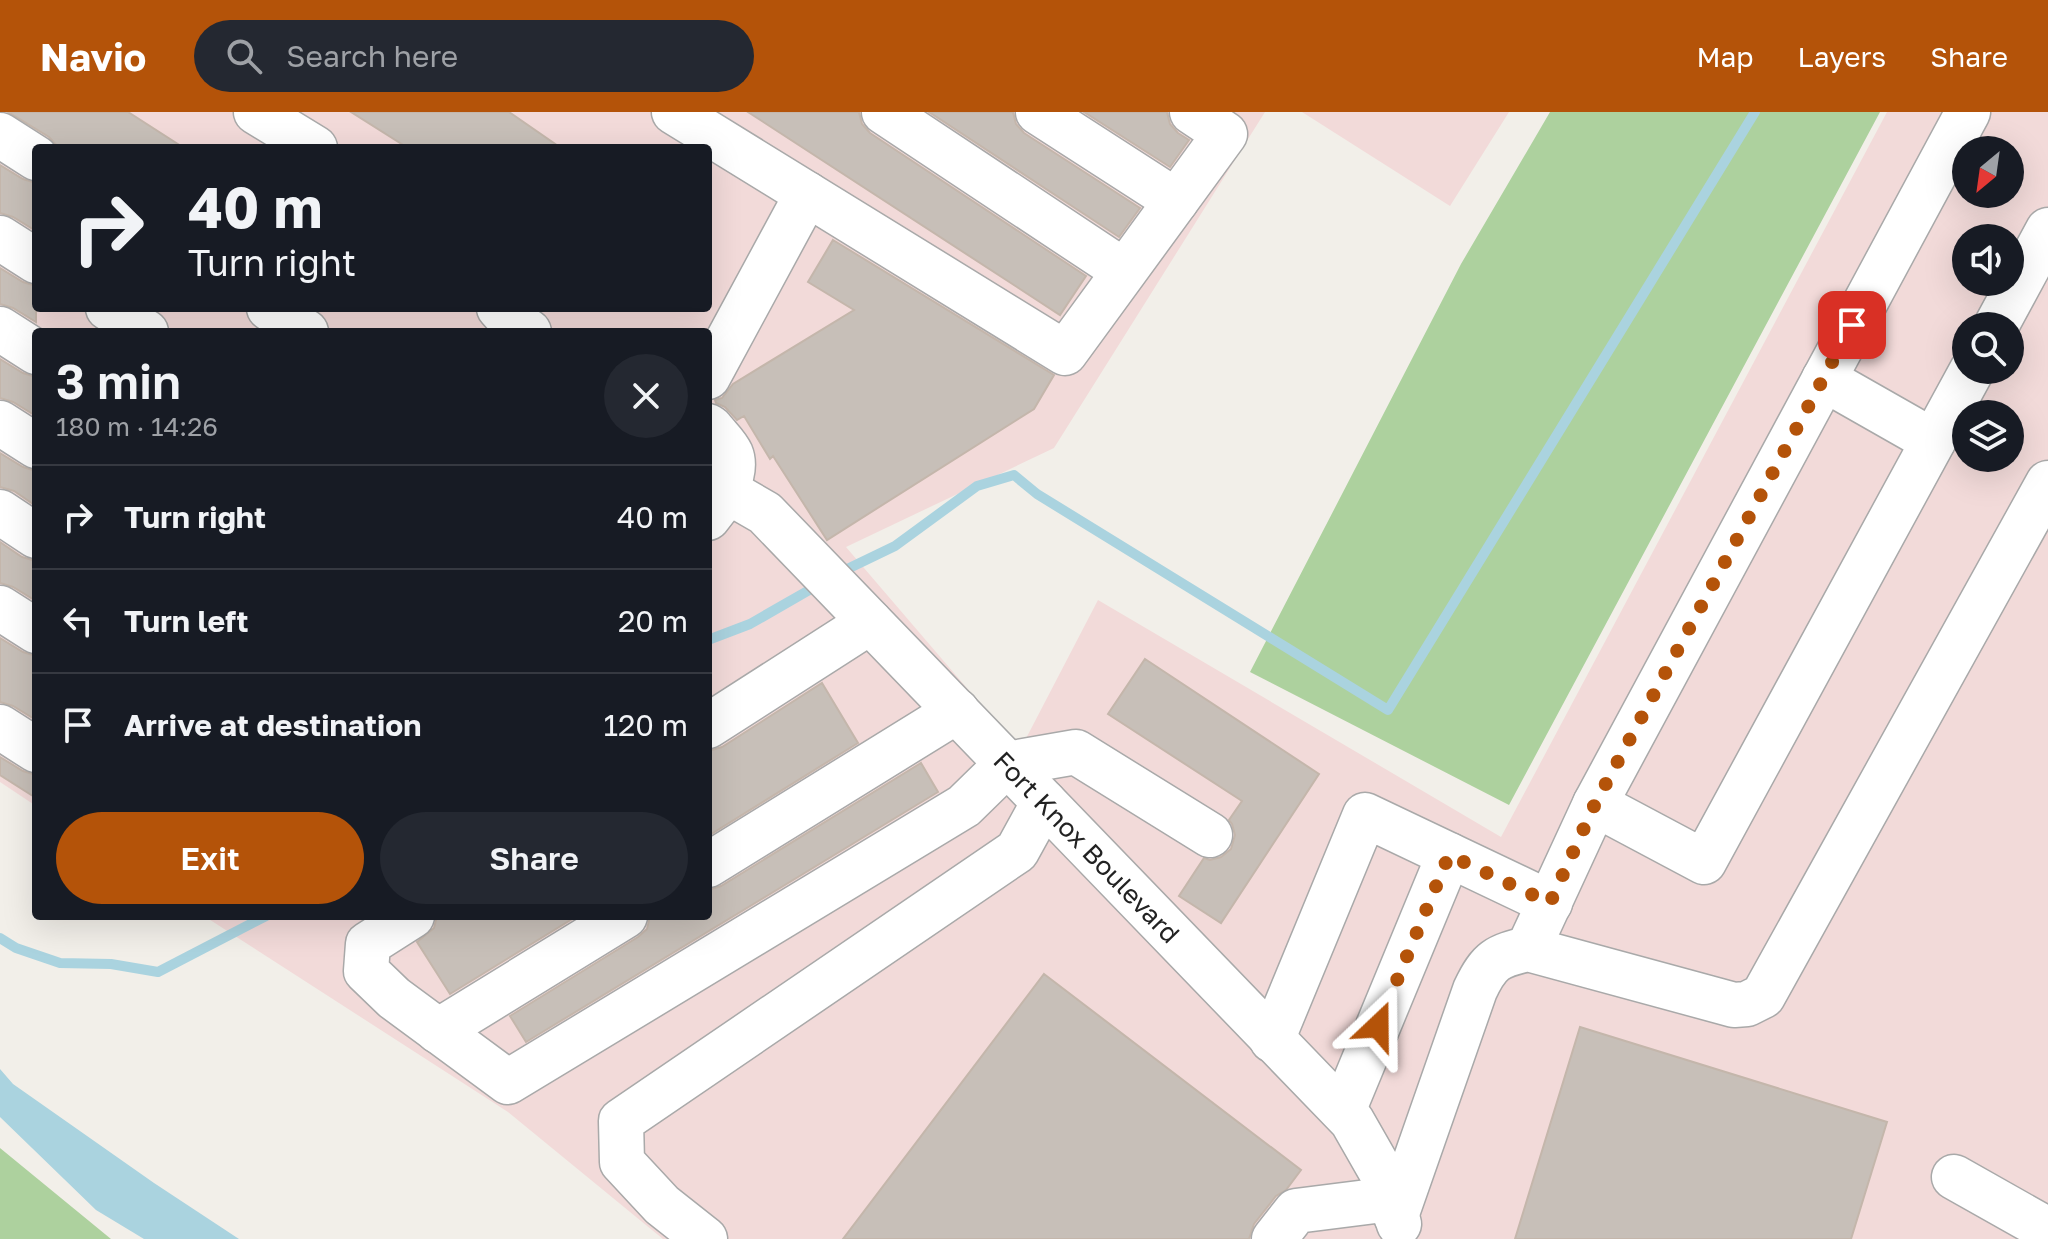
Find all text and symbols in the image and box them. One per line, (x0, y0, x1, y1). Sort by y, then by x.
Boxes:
search box (194, 20, 754, 92)
text: Navio (40, 34, 146, 79)
icon: search (222, 34, 266, 78)
text: Search here (286, 38, 458, 74)
text: Map (1696, 40, 1754, 73)
text: Layers (1798, 40, 1886, 73)
text: Share (1930, 40, 2008, 73)
north arrow (1952, 136, 2024, 208)
map controls (1952, 136, 2024, 472)
text: 40 m (188, 173, 322, 240)
icon: right (56, 176, 160, 280)
button: sound (1952, 224, 2024, 296)
text: Turn right (188, 241, 356, 284)
pin (1818, 291, 1886, 359)
icon: arrive (1830, 303, 1874, 347)
button: search (1952, 312, 2024, 384)
text: 3 min (56, 352, 181, 410)
button: close (604, 354, 688, 438)
button: layers (1952, 400, 2024, 472)
text: 180 m · 14:26 (56, 411, 218, 442)
icon: right (56, 495, 100, 539)
text: Turn right (124, 499, 266, 535)
text: 40 m (617, 499, 688, 535)
icon: left (56, 599, 100, 643)
text: Turn left (124, 603, 249, 639)
text: 20 m (618, 603, 688, 639)
icon: arrive (56, 703, 100, 747)
text: Arrive at destination (124, 707, 421, 743)
text: 120 m (603, 707, 688, 743)
street label: Fort Knox Boulevard (988, 745, 1187, 949)
button: Exit (56, 812, 364, 904)
button: Share (380, 812, 688, 904)
position arrow (1336, 984, 1420, 1068)

